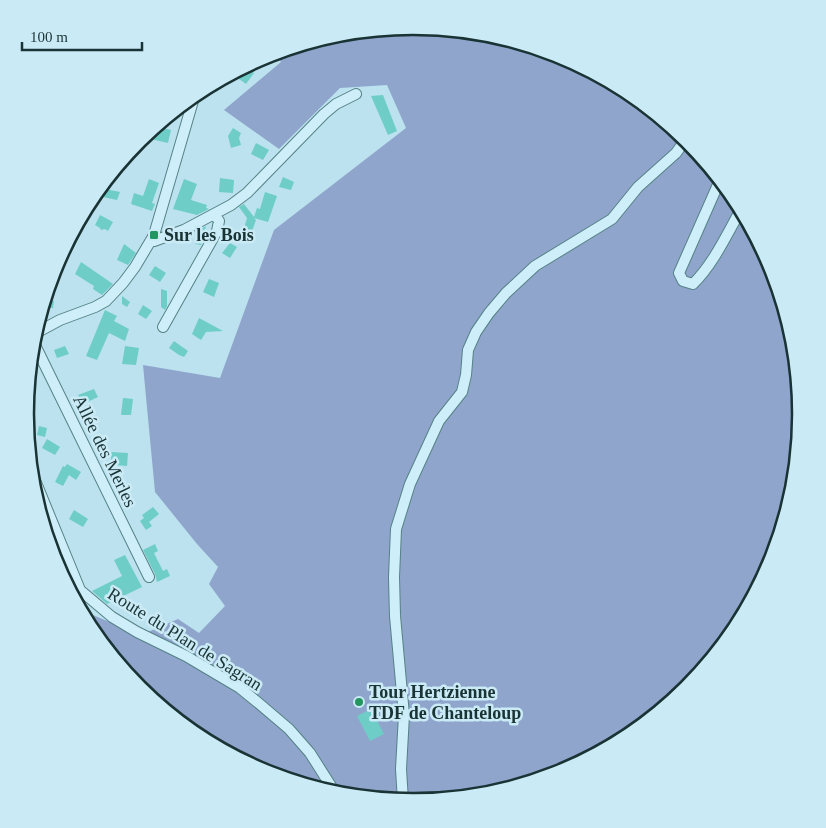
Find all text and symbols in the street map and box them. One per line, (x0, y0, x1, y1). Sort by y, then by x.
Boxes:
scale bar (22, 20, 142, 52)
text: 100 m (30, 29, 68, 45)
place label: Sur les Bois (164, 225, 254, 245)
marker: Sur les Bois (148, 229, 160, 241)
street label: Allée des Merles (69, 392, 141, 510)
street label: Route du Plan de Sagran (104, 583, 266, 695)
place label: Tour Hertzienne TDF de Chanteloup (369, 682, 521, 723)
marker: Tour Hertzienne TDF de Chanteloup (353, 696, 365, 708)

